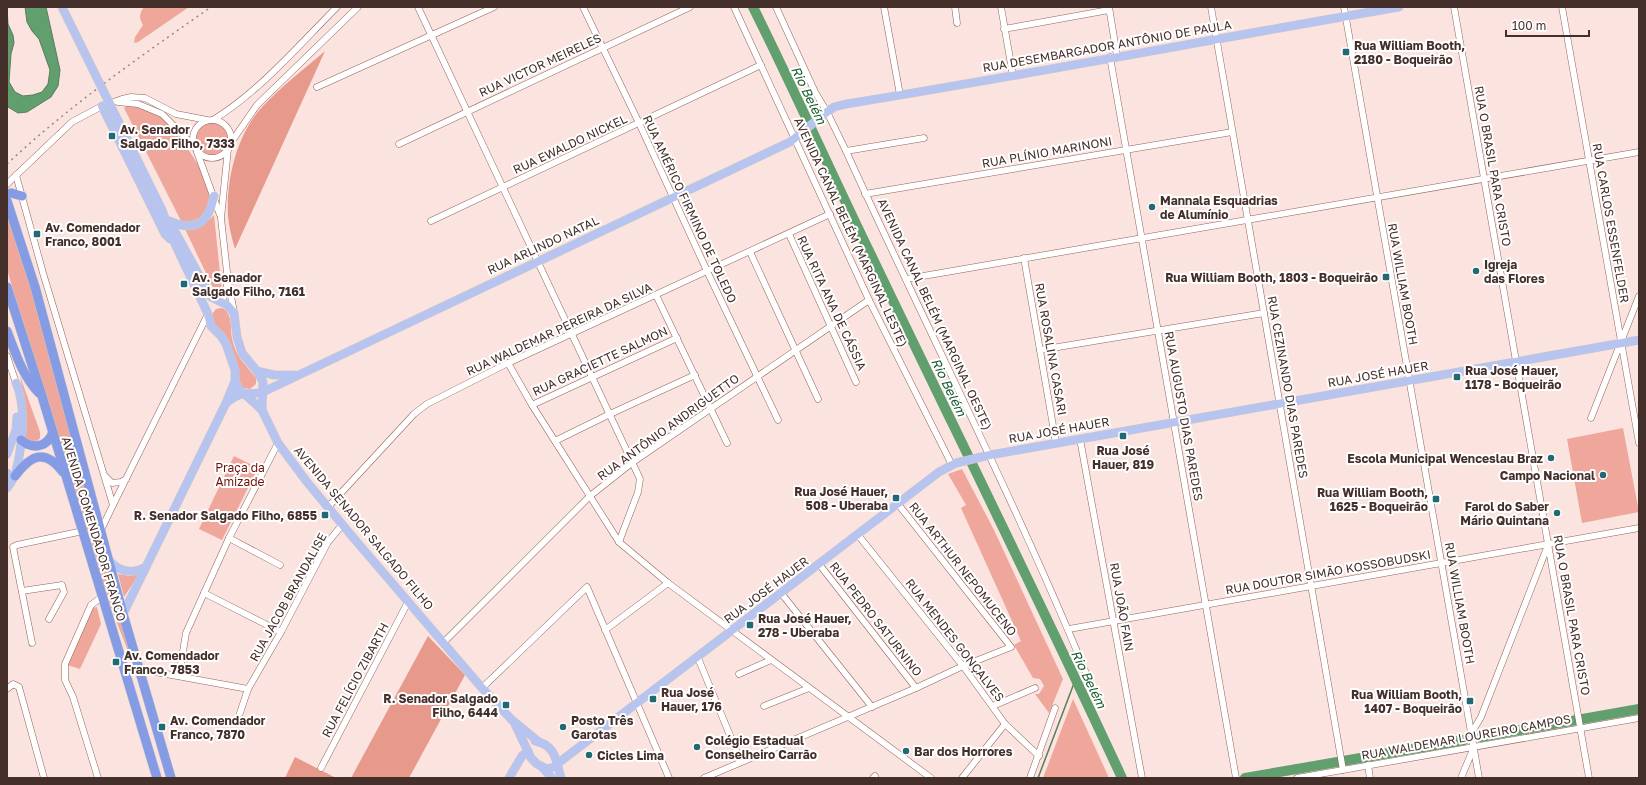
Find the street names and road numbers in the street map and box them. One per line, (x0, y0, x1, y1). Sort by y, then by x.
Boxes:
street label: RUA DESEMBARGADOR ANTÔNIO DE PAULA (981, 17, 1233, 75)
street label: RUA VICTOR MEIRELES (476, 30, 604, 100)
street label: RUA O BRASIL PARA CRISTO (1471, 85, 1515, 248)
street label: RUA EWALDO NICKEL (511, 111, 630, 177)
street label: RUA AMÉRICO FIRMINO DE TOLEDO (640, 113, 740, 305)
street label: AVENIDA CANAL BELÉM (MARGINAL LESTE) (791, 115, 911, 349)
street label: RUA PLÍNIO MARINONI (981, 133, 1113, 171)
street label: RUA CARLOS ESSENFELDER (1590, 142, 1632, 304)
street label: AVENIDA CANAL BELÉM (MARGINAL OESTE) (875, 196, 995, 432)
street label: RUA ARLINDO NATAL (485, 213, 601, 277)
street label: RUA WILLIAM BOOTH (1385, 222, 1421, 346)
street label: RUA RITA ANA DE CÁSSIA (794, 233, 870, 373)
street label: RUA WALDEMAR PEREIRA DA SILVA (464, 279, 654, 379)
street label: RUA ROSALINA CASARI (1032, 282, 1070, 416)
street label: RUA CEZINANDO DIAS PAREDES (1265, 295, 1312, 480)
street label: RUA GRACIETTE SALMON (530, 323, 670, 399)
street label: RUA AUGUSTO DIAS PAREDES (1162, 330, 1206, 502)
street label: RUA JOSÉ HAUER (1326, 358, 1430, 390)
street label: RUA ANTÔNIO ANDRIGUETTO (594, 370, 742, 484)
street label: RUA JOSÉ HAUER (1007, 414, 1111, 446)
street label: AVENIDA COMENDADOR FRANCO (59, 435, 129, 623)
street label: AVENIDA SENADOR SALGADO FILHO (291, 443, 437, 613)
street label: RUA ARTHUR NEPOMUCENO (906, 499, 1020, 639)
street label: RUA JACOB BRANDALISE (246, 530, 330, 664)
street label: RUA O BRASIL PARA CRISTO (1550, 534, 1594, 697)
street label: RUA WILLIAM BOOTH (1442, 541, 1478, 665)
street label: RUA DOUTOR SIMÃO KOSSOBUDSKI (1224, 547, 1432, 597)
street label: RUA JOSÉ HAUER (721, 553, 811, 627)
street label: RUA PEDRO SATURNINO (827, 559, 925, 679)
street label: RUA JOÃO FAIN (1107, 561, 1137, 653)
street label: RUA MENDES GONÇALVES (902, 576, 1008, 705)
street label: RUA FELÍCIO ZIBARTH (318, 620, 392, 740)
street label: RUA WALDEMAR LOUREIRO CAMPOS (1360, 711, 1572, 763)

